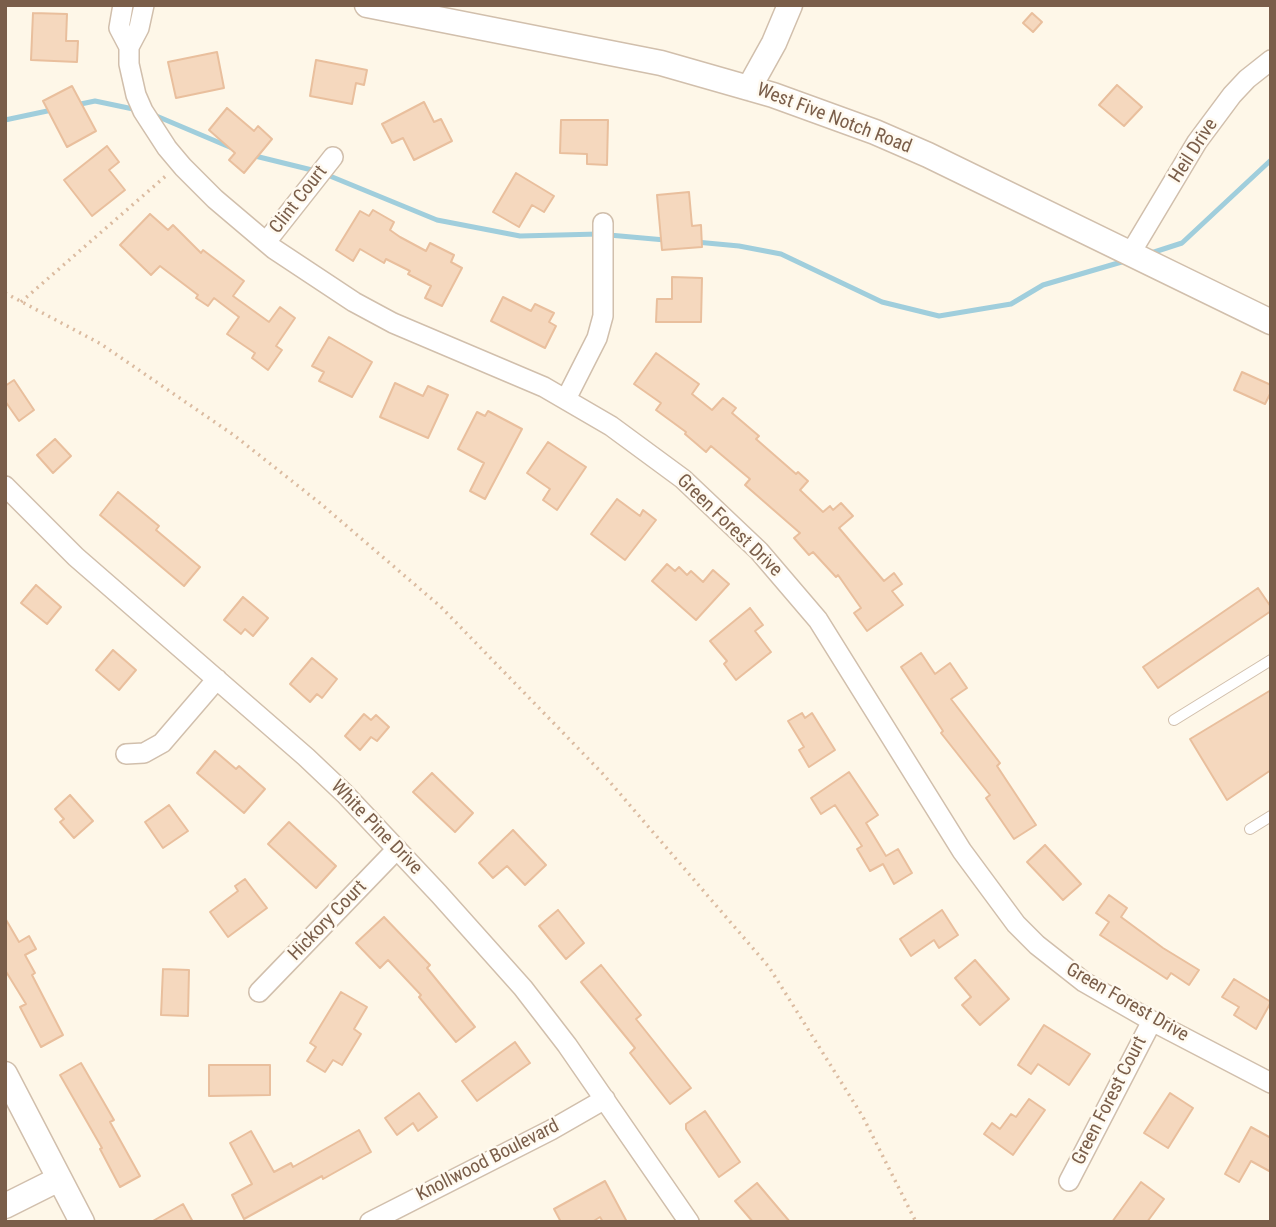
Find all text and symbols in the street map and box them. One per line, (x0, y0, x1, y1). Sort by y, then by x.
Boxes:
street label: West Five Notch Road (753, 79, 915, 159)
street label: Heil Drive (1165, 115, 1223, 187)
street label: Clint Court (265, 161, 333, 239)
street label: Green Forest Drive (672, 470, 786, 582)
street label: White Pine Drive (325, 776, 427, 880)
street label: Hickory Court (284, 876, 372, 966)
street label: Green Forest Drive (1062, 959, 1192, 1047)
street label: Green Forest Court (1068, 1033, 1152, 1169)
street label: Knollwood Boulevard (413, 1115, 563, 1207)

